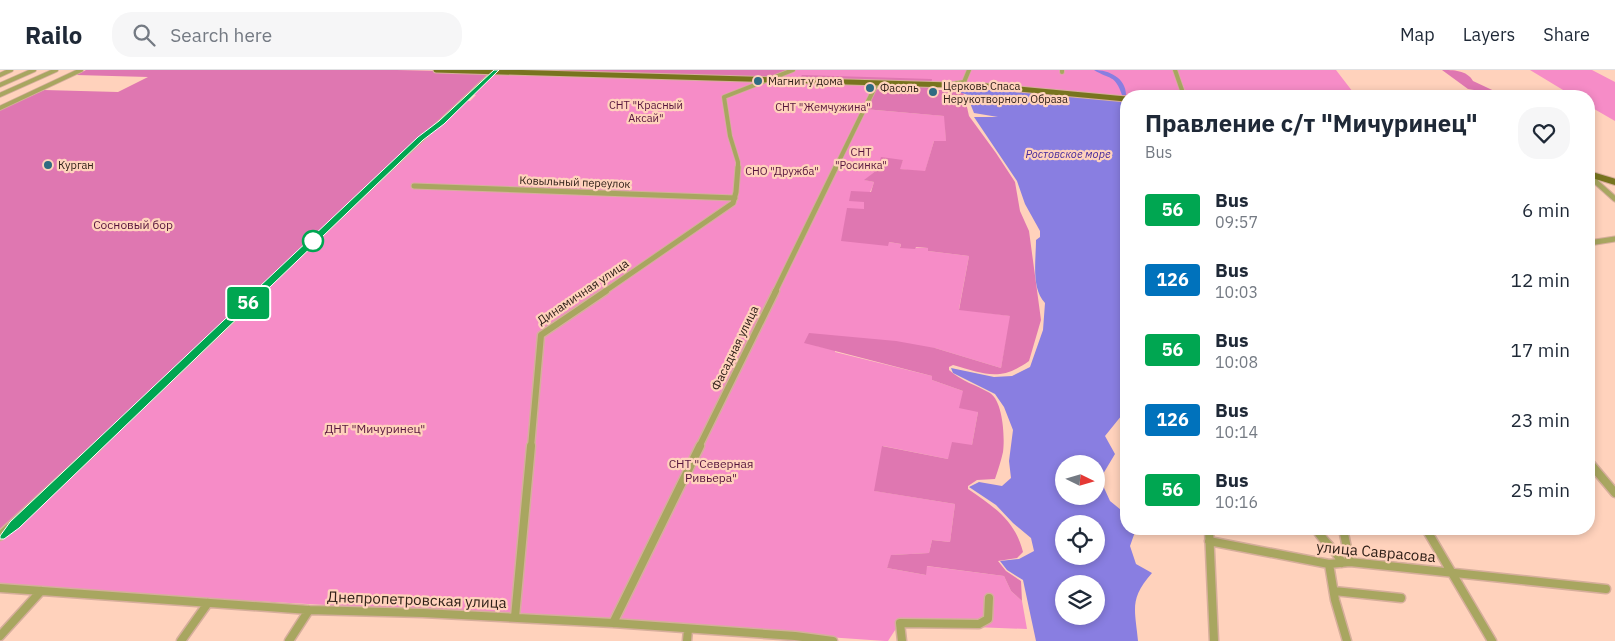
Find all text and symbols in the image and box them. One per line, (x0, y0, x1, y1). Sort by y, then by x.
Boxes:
search box (112, 12, 462, 57)
text: Railo (25, 19, 82, 51)
icon: search (130, 21, 158, 49)
text: Search here (170, 23, 272, 47)
text: Map (1400, 23, 1435, 46)
text: Layers (1463, 23, 1515, 46)
text: Share (1543, 23, 1590, 46)
place label: Магнит у дома (768, 74, 843, 88)
marker: Магнит у дома (752, 75, 764, 87)
place label: Церковь Спаса Нерукотворного Образа (943, 79, 1068, 106)
place label: Фасоль (880, 81, 919, 95)
marker: Фасоль (864, 82, 876, 94)
marker: Церковь Спаса Нерукотворного Образа (927, 86, 939, 98)
park label: СНТ "Красный Аксай" (609, 98, 683, 125)
park label: СНТ "Жемчужина" (775, 100, 871, 114)
text: Правление с/т "Мичуринец" (1145, 107, 1478, 139)
button: heart (1518, 107, 1570, 159)
text: Bus (1145, 142, 1172, 162)
park label: СНТ "Росинка" (835, 145, 887, 172)
water label: Ростовское море (1025, 147, 1111, 161)
place label: Курган (58, 158, 94, 172)
marker: Курган (42, 159, 54, 171)
park label: СНО "Дружба" (745, 164, 819, 178)
street label: Ковыльный переулок (519, 173, 631, 191)
text: Bus (1215, 188, 1249, 212)
text: 56 (1162, 198, 1183, 221)
text: 6 min (1522, 198, 1570, 222)
text: 09:57 (1215, 212, 1258, 232)
park label: Сосновый бор (93, 217, 173, 232)
unlabelled marker (302, 230, 324, 252)
street label: Динамичная улица (534, 255, 632, 328)
text: Bus (1215, 258, 1249, 282)
text: 126 (1156, 268, 1189, 291)
text: 12 min (1511, 268, 1570, 292)
text: 10:03 (1215, 282, 1258, 302)
line badge: 56 (226, 287, 270, 319)
text: 56 (237, 291, 259, 314)
street label: Фасадная улица (708, 302, 762, 393)
text: Bus (1215, 328, 1249, 352)
text: 56 (1162, 338, 1183, 361)
text: 17 min (1511, 338, 1570, 362)
text: 10:08 (1215, 352, 1258, 372)
text: Bus (1215, 398, 1249, 422)
text: 126 (1156, 408, 1189, 431)
text: 23 min (1511, 408, 1570, 432)
park label: ДНТ "Мичуринец" (325, 421, 425, 436)
text: 10:14 (1215, 422, 1258, 442)
north arrow (1055, 455, 1105, 505)
map controls (1055, 455, 1105, 625)
park label: СНТ "Северная Ривьера" (669, 456, 753, 485)
text: Bus (1215, 468, 1249, 492)
text: 56 (1162, 478, 1183, 501)
text: 25 min (1511, 478, 1570, 502)
text: 10:16 (1215, 492, 1258, 512)
button: locate (1055, 515, 1105, 565)
street label: улица Саврасова (1316, 537, 1436, 566)
button: layers (1055, 575, 1105, 625)
street label: Днепропетровская улица (327, 587, 507, 612)

